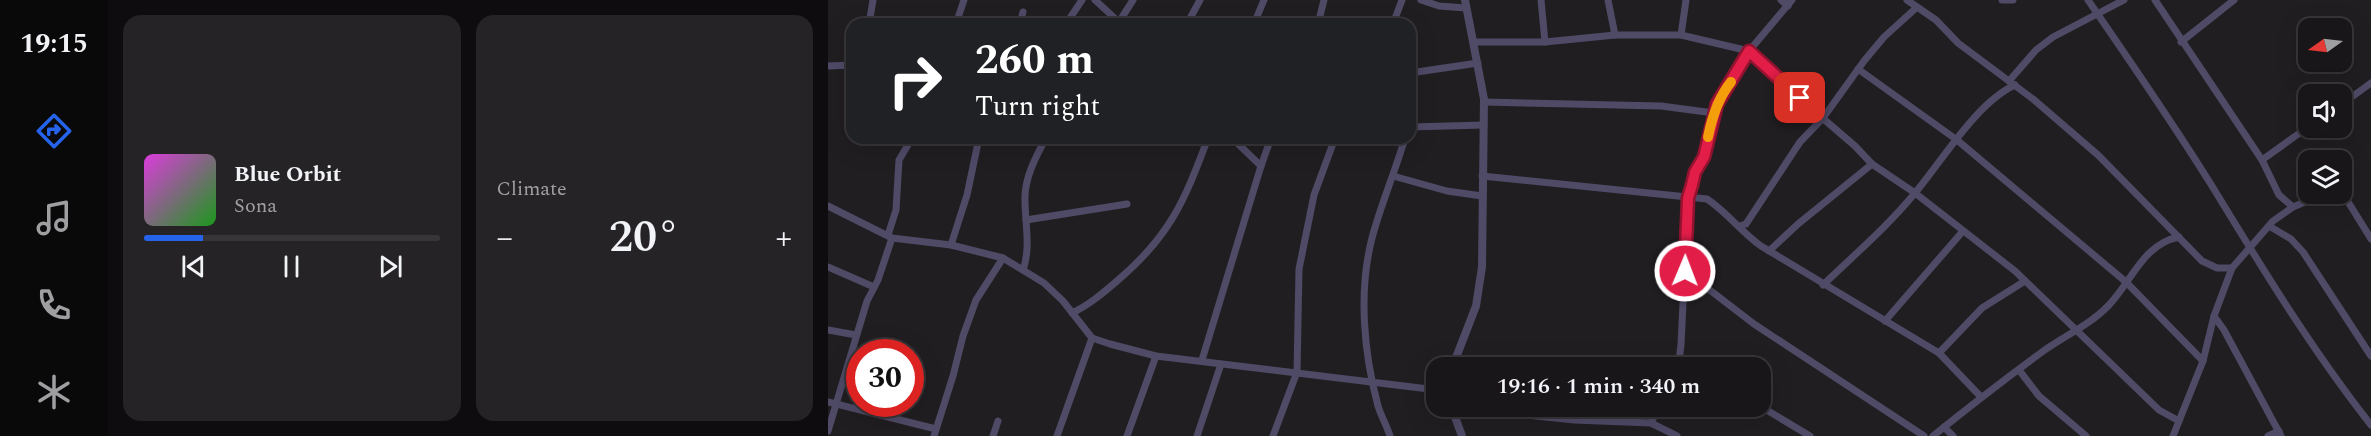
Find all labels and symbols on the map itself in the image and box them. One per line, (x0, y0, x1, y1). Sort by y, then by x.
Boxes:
north arrow (2298, 18, 2352, 72)
pin (1774, 72, 1825, 123)
position arrow (1653, 239, 1717, 303)
speed limit sign: 30 (846, 339, 924, 417)

